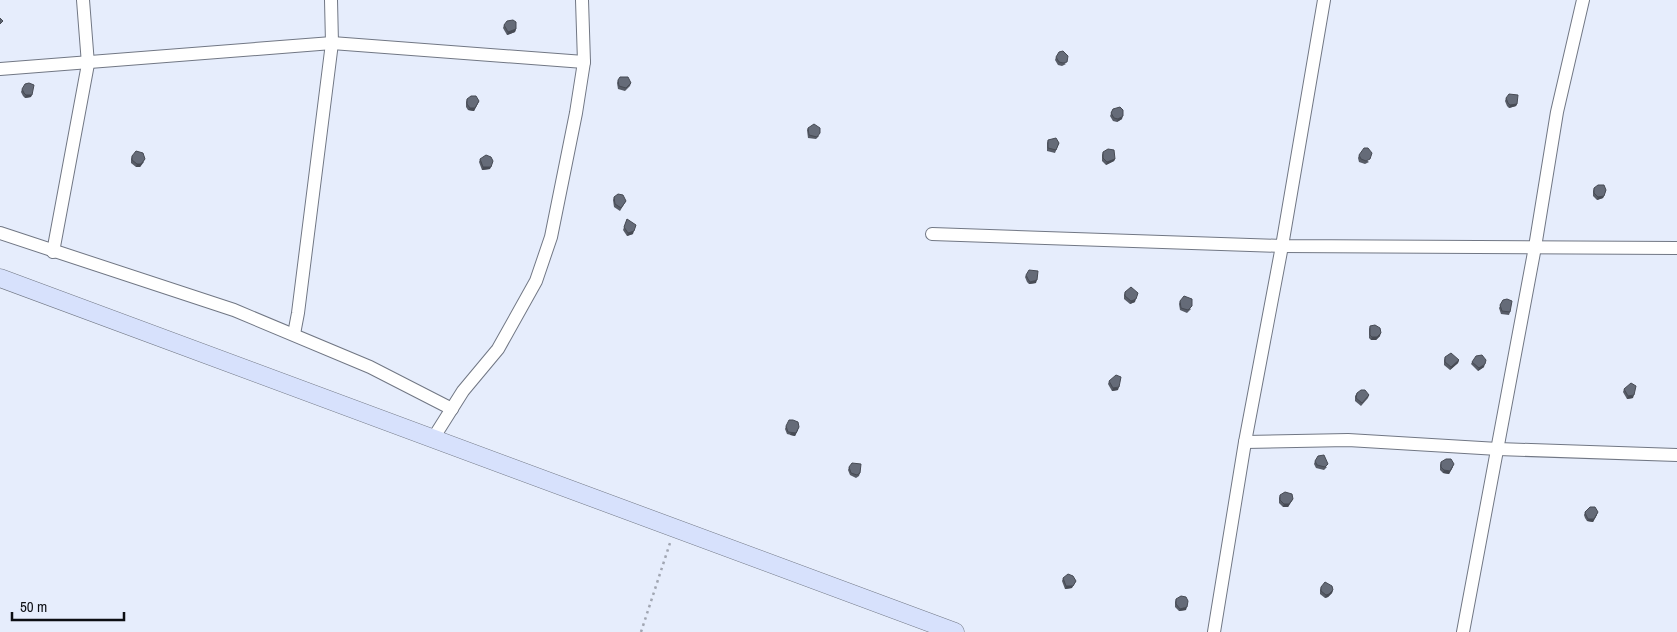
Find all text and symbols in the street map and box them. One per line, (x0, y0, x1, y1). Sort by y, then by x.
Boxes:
scale bar (12, 590, 125, 622)
text: 50 m (20, 596, 47, 617)

